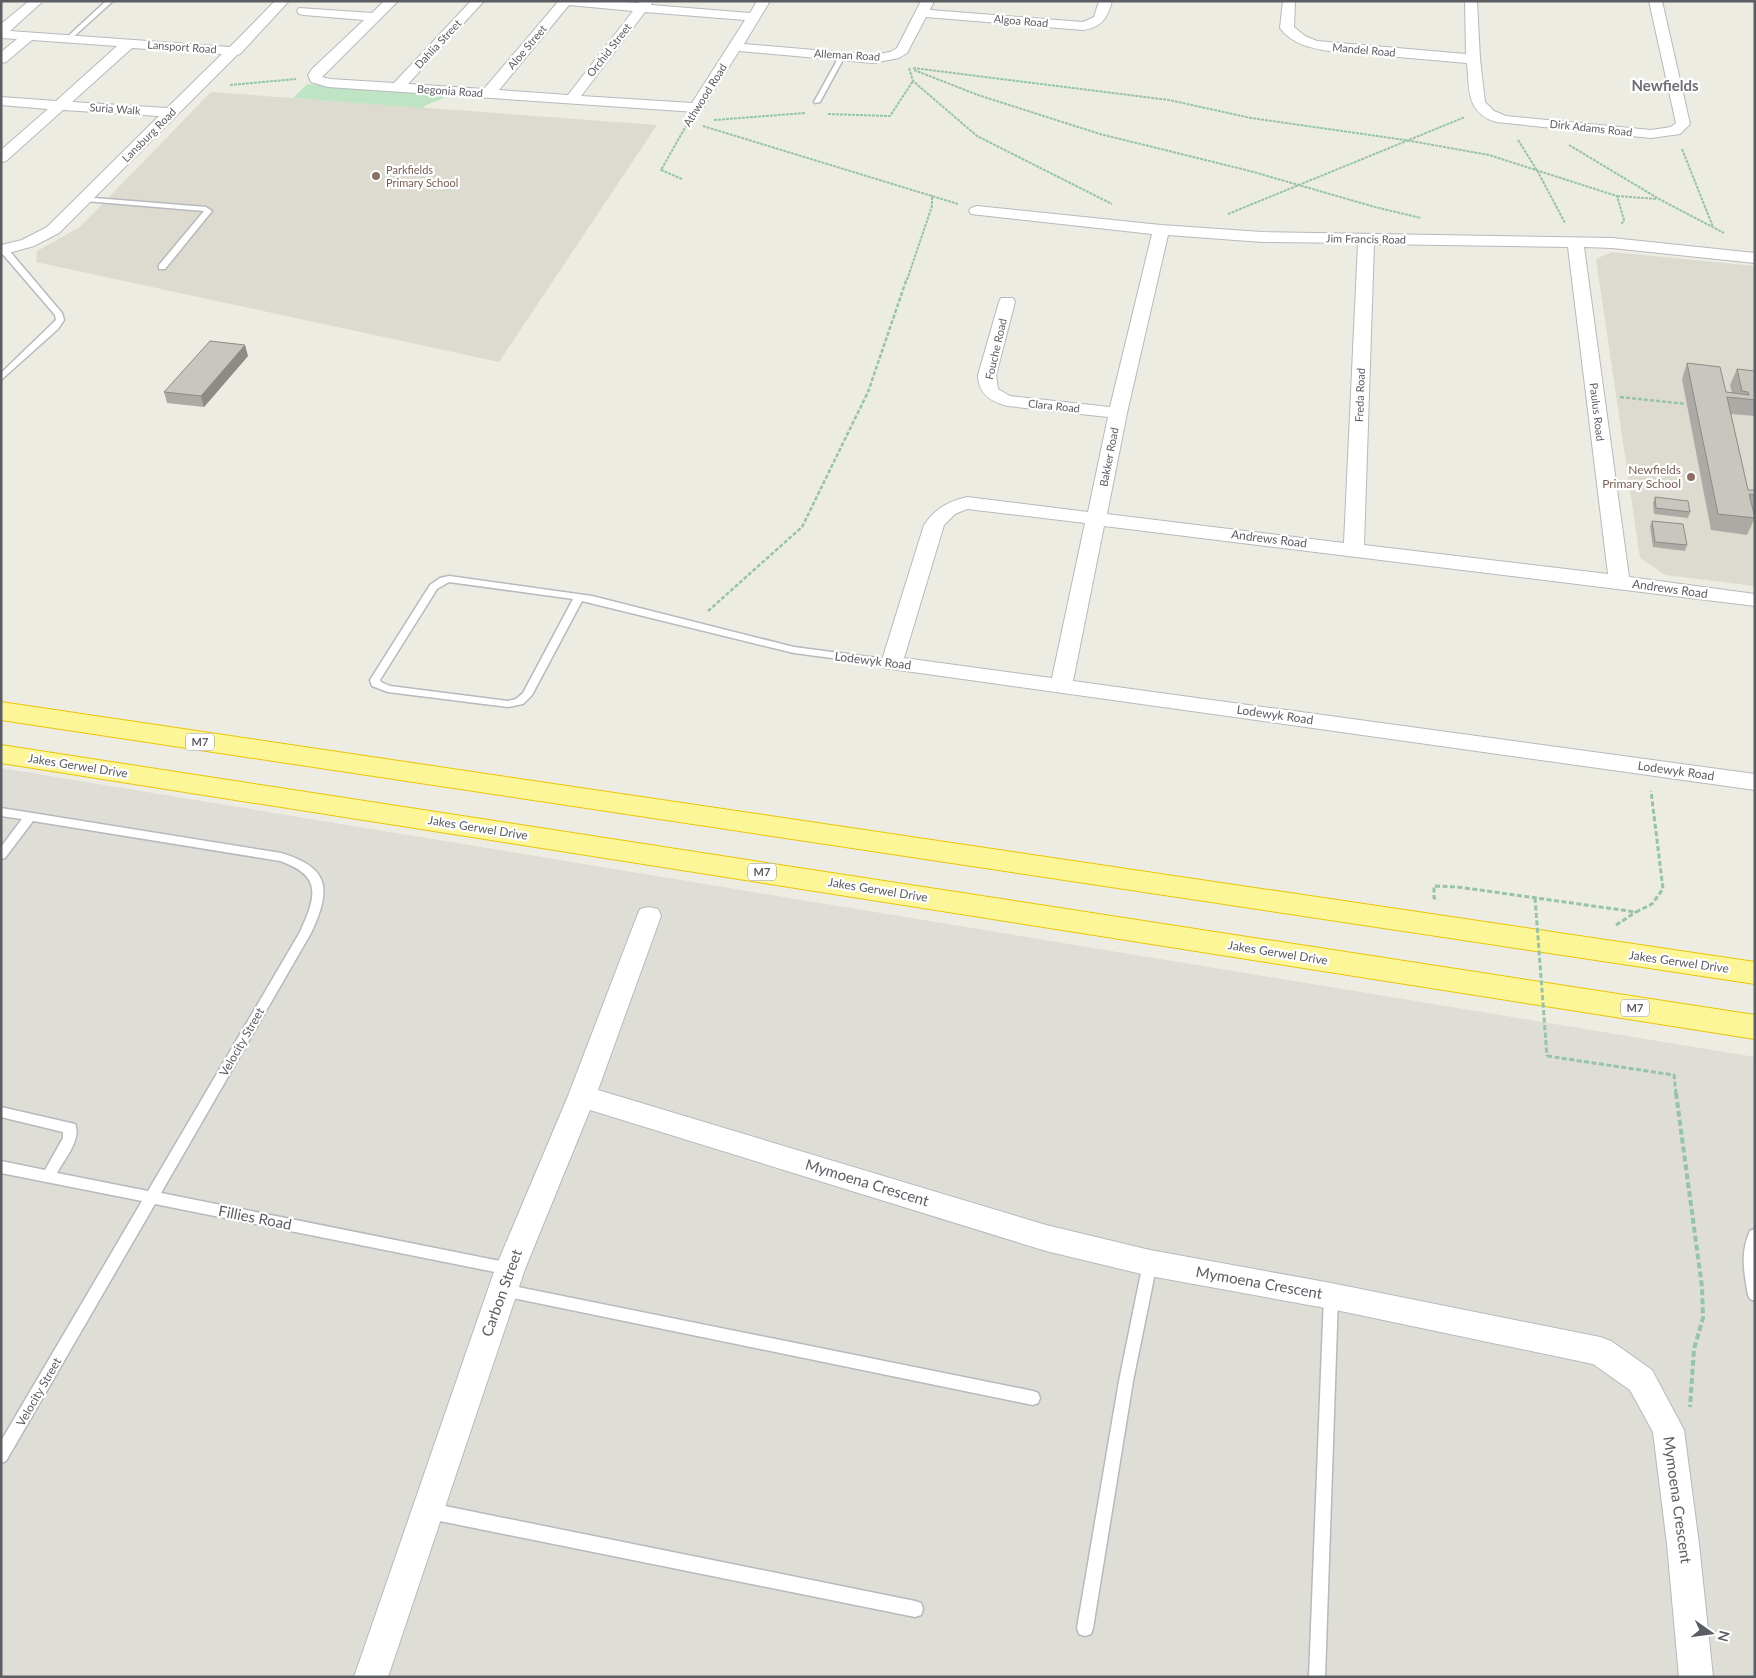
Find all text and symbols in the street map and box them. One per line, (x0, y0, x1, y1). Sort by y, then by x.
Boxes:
street label: Algoa Road (993, 12, 1049, 29)
street label: Dahlia Street (412, 16, 464, 71)
street label: Orchid Street (584, 20, 634, 79)
street label: Aloe Street (504, 22, 549, 71)
street label: Lansport Road (147, 38, 217, 55)
street label: Mandel Road (1332, 40, 1396, 59)
street label: Alleman Road (814, 46, 880, 63)
street label: Athwood Road (680, 61, 729, 129)
district label: Newfields (1631, 76, 1699, 94)
street label: Begonia Road (417, 82, 483, 99)
street label: Suria Walk (89, 100, 141, 117)
street label: Lansburg Road (119, 105, 178, 164)
street label: Dirk Adams Road (1549, 117, 1633, 138)
place label: Parkfields Primary School (386, 163, 458, 189)
marker: Parkfields Primary School (370, 170, 382, 182)
street label: Jim Francis Road (1326, 231, 1406, 246)
street label: Fouche Road (982, 317, 1009, 381)
street label: Freda Road (1352, 368, 1367, 422)
street label: Paulus Road (1587, 382, 1608, 442)
street label: Clara Road (1028, 396, 1081, 415)
street label: Bakker Road (1096, 426, 1121, 488)
place label: Newfields Primary School (1602, 462, 1681, 491)
marker: Newfields Primary School (1685, 471, 1697, 483)
street label: Andrews Road (1230, 526, 1308, 551)
street label: Andrews Road (1631, 576, 1709, 601)
street label: Lodewyk Road (834, 648, 912, 673)
street label: Lodewyk Road (1236, 702, 1314, 727)
road number: M7 (186, 734, 214, 750)
street label: Jakes Gerwel Drive (27, 750, 129, 781)
street label: Lodewyk Road (1637, 758, 1715, 783)
street label: Jakes Gerwel Drive (427, 812, 529, 843)
road number: M7 (748, 864, 776, 880)
street label: Jakes Gerwel Drive (827, 874, 929, 905)
street label: Jakes Gerwel Drive (1227, 937, 1329, 968)
street label: Jakes Gerwel Drive (1628, 947, 1730, 976)
road number: M7 (1621, 1000, 1649, 1016)
street label: Velocity Street (216, 1004, 268, 1079)
street label: Mymoena Crescent (803, 1155, 932, 1210)
street label: Fillies Road (217, 1201, 293, 1233)
street label: Carbon Street (477, 1246, 525, 1339)
street label: Mymoena Crescent (1195, 1262, 1324, 1302)
street label: Velocity Street (13, 1354, 65, 1429)
street label: Mymoena Crescent (1660, 1435, 1696, 1565)
north arrow (1686, 1608, 1736, 1658)
text: N (1715, 1629, 1734, 1644)

